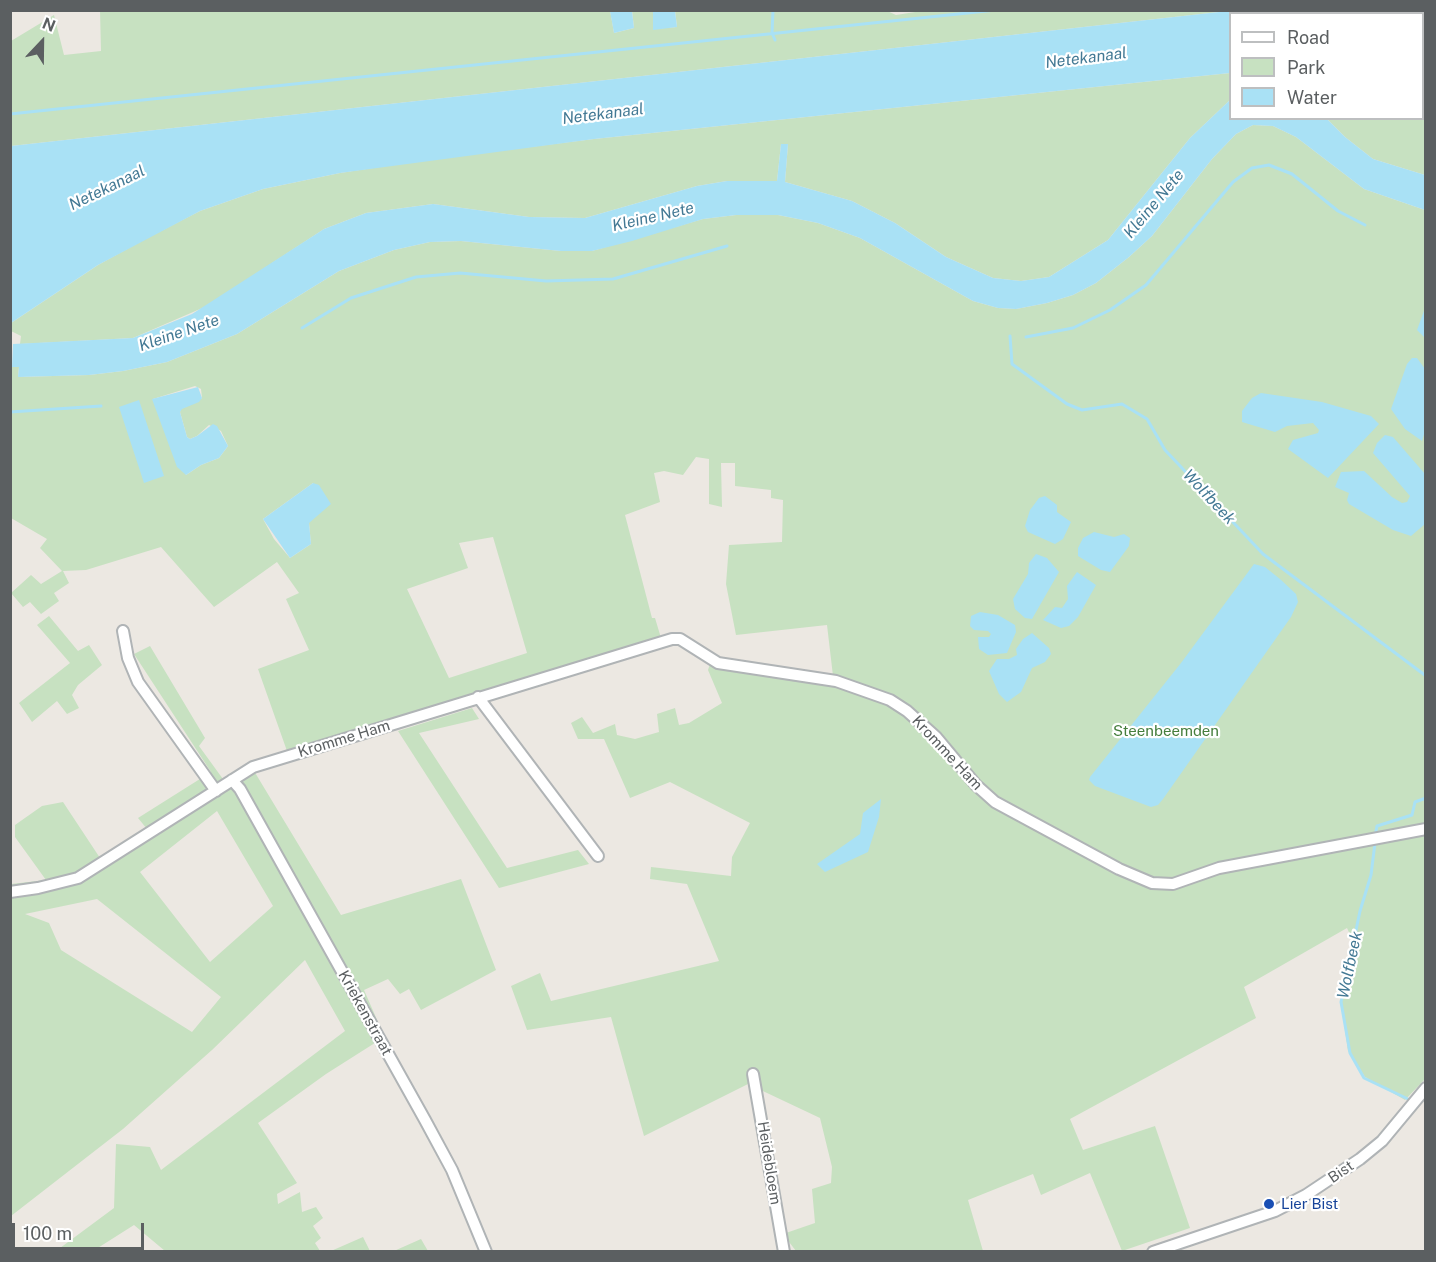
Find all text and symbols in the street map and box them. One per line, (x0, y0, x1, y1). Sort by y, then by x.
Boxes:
north arrow (12, 12, 72, 72)
legend (1229, 12, 1424, 120)
text: N (40, 14, 58, 36)
text: Road (1287, 27, 1330, 48)
water label: Netekanaal (1044, 43, 1128, 73)
text: Park (1287, 57, 1325, 78)
text: Water (1287, 87, 1337, 108)
water label: Netekanaal (561, 99, 645, 129)
water label: Netekanaal (66, 161, 148, 215)
water label: Kleine Nete (1120, 166, 1188, 242)
water label: Kleine Nete (610, 198, 696, 236)
water label: Kleine Nete (136, 310, 222, 356)
water label: Wolfbeek (1179, 465, 1239, 529)
street label: Kromme Ham (908, 712, 986, 794)
street label: Kromme Ham (296, 716, 392, 762)
park label: Steenbeemden (1113, 722, 1219, 740)
water label: Wolfbeek (1334, 930, 1366, 1000)
street label: Kriekenstraat (334, 967, 396, 1059)
street label: Heidebloem (754, 1120, 784, 1206)
street label: Bist (1325, 1157, 1357, 1187)
place label: Lier Bist (1281, 1195, 1338, 1213)
marker: Lier Bist (1262, 1197, 1276, 1211)
scale bar (15, 1211, 147, 1249)
text: 100 m (23, 1223, 72, 1244)

